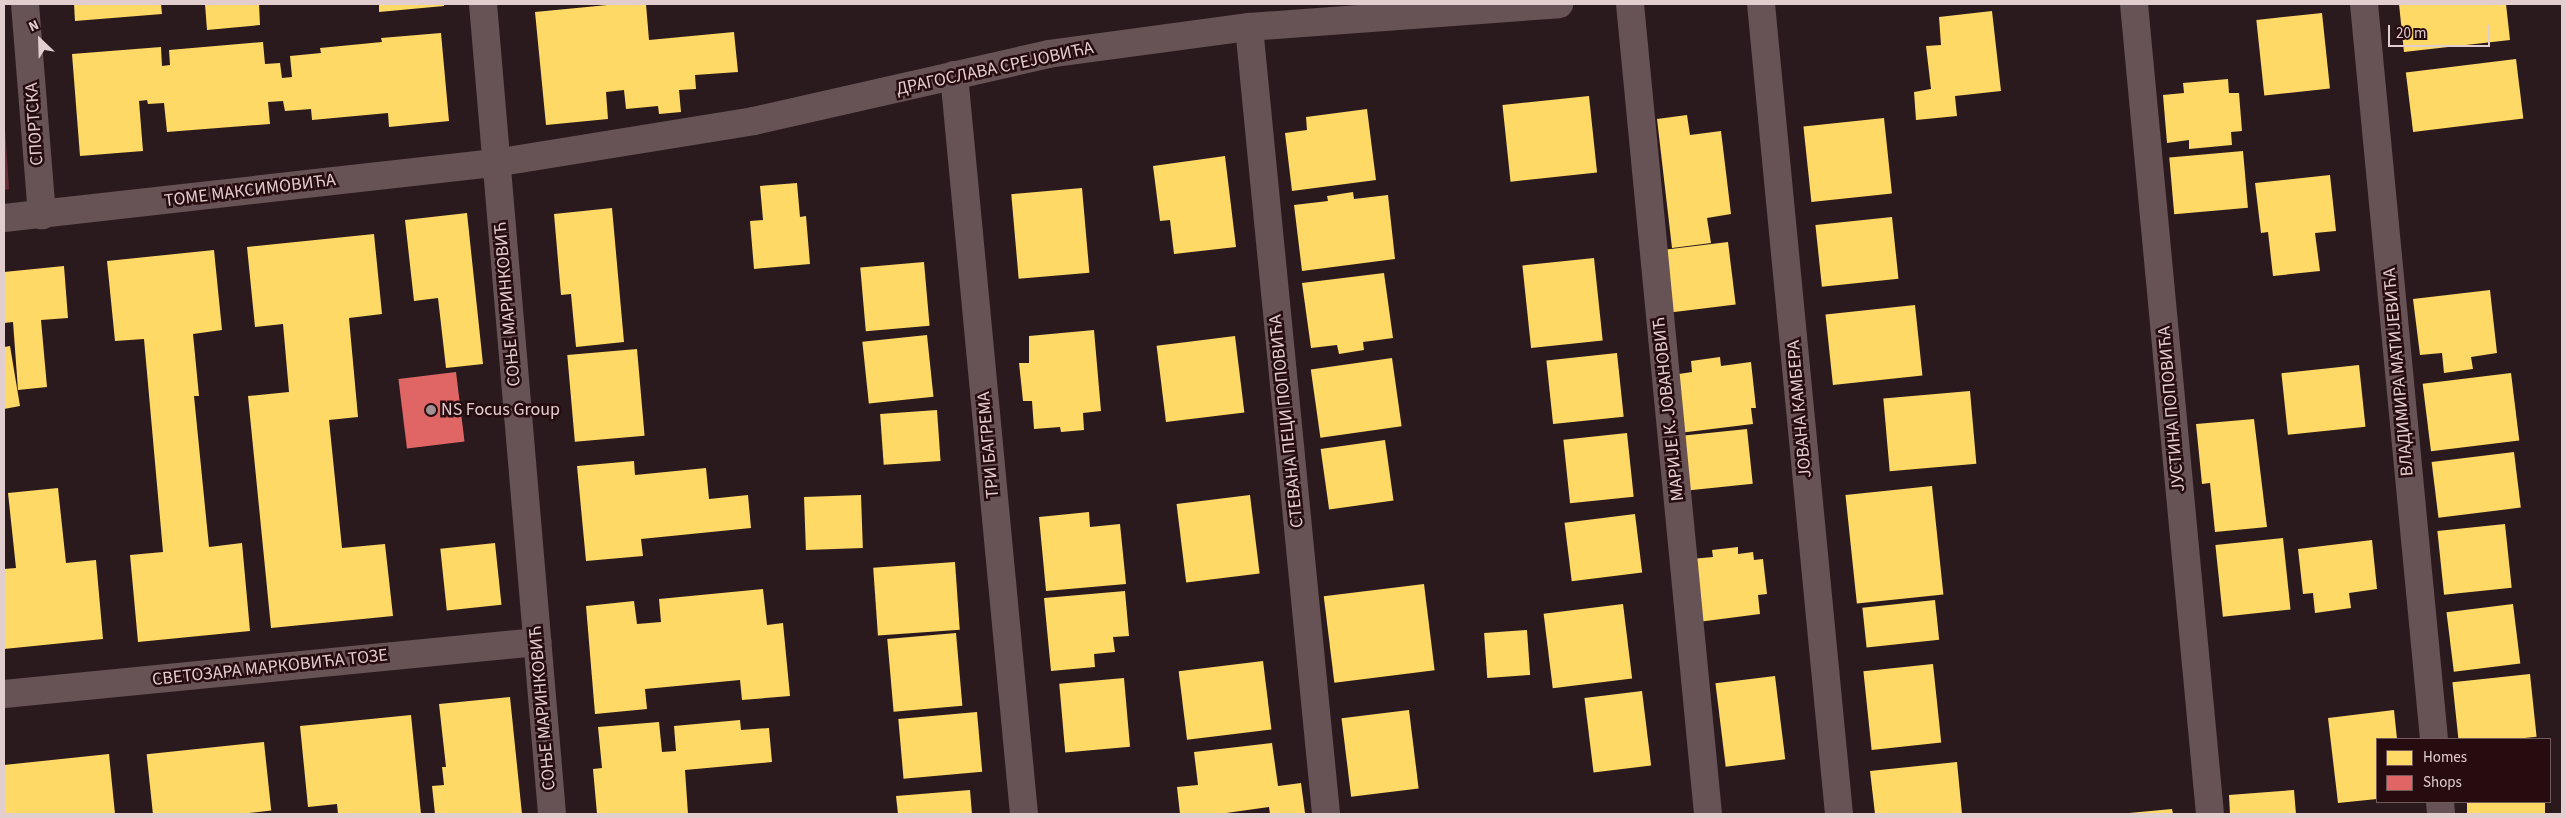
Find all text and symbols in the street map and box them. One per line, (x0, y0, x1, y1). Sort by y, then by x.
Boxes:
north arrow (15, 15, 65, 65)
text: N (26, 15, 42, 37)
scale bar (2391, 15, 2494, 47)
text: 20 m (2396, 23, 2426, 44)
street label: ДРАГОСЛАВА СРЕЈОВИЋА (894, 38, 1096, 100)
street label: СПОРТСКА (21, 82, 49, 166)
street label: ТОМЕ МАКСИМОВИЋА (163, 170, 337, 212)
street label: СОЊЕ МАРИНКОВИЋ (490, 221, 526, 387)
street label: ВЛАДИМИРА МАТИЈЕВИЋА (2379, 267, 2419, 477)
street label: СТЕВАНА ПЕЦИ ПОПОВИЋА (1265, 313, 1309, 529)
street label: МАРИЈЕ К. ЈОВАНОВИЋ (1649, 316, 1689, 502)
street label: ЈУСТИНА ПОПОВИЋА (2154, 325, 2190, 493)
street label: ЈОВАНА КАМБЕРА (1783, 339, 1817, 479)
street label: ТРИ БАГРЕМА (974, 391, 1004, 499)
place label: NS Focus Group (441, 399, 560, 421)
marker: NS Focus Group (425, 404, 437, 416)
street label: СОЊЕ МАРИНКОВИЋ (525, 625, 561, 791)
street label: СВЕТОЗАРА МАРКОВИЋА ТОЗЕ (151, 645, 389, 691)
legend (2376, 738, 2551, 803)
text: Homes (2423, 747, 2467, 768)
text: Shops (2423, 772, 2462, 793)

